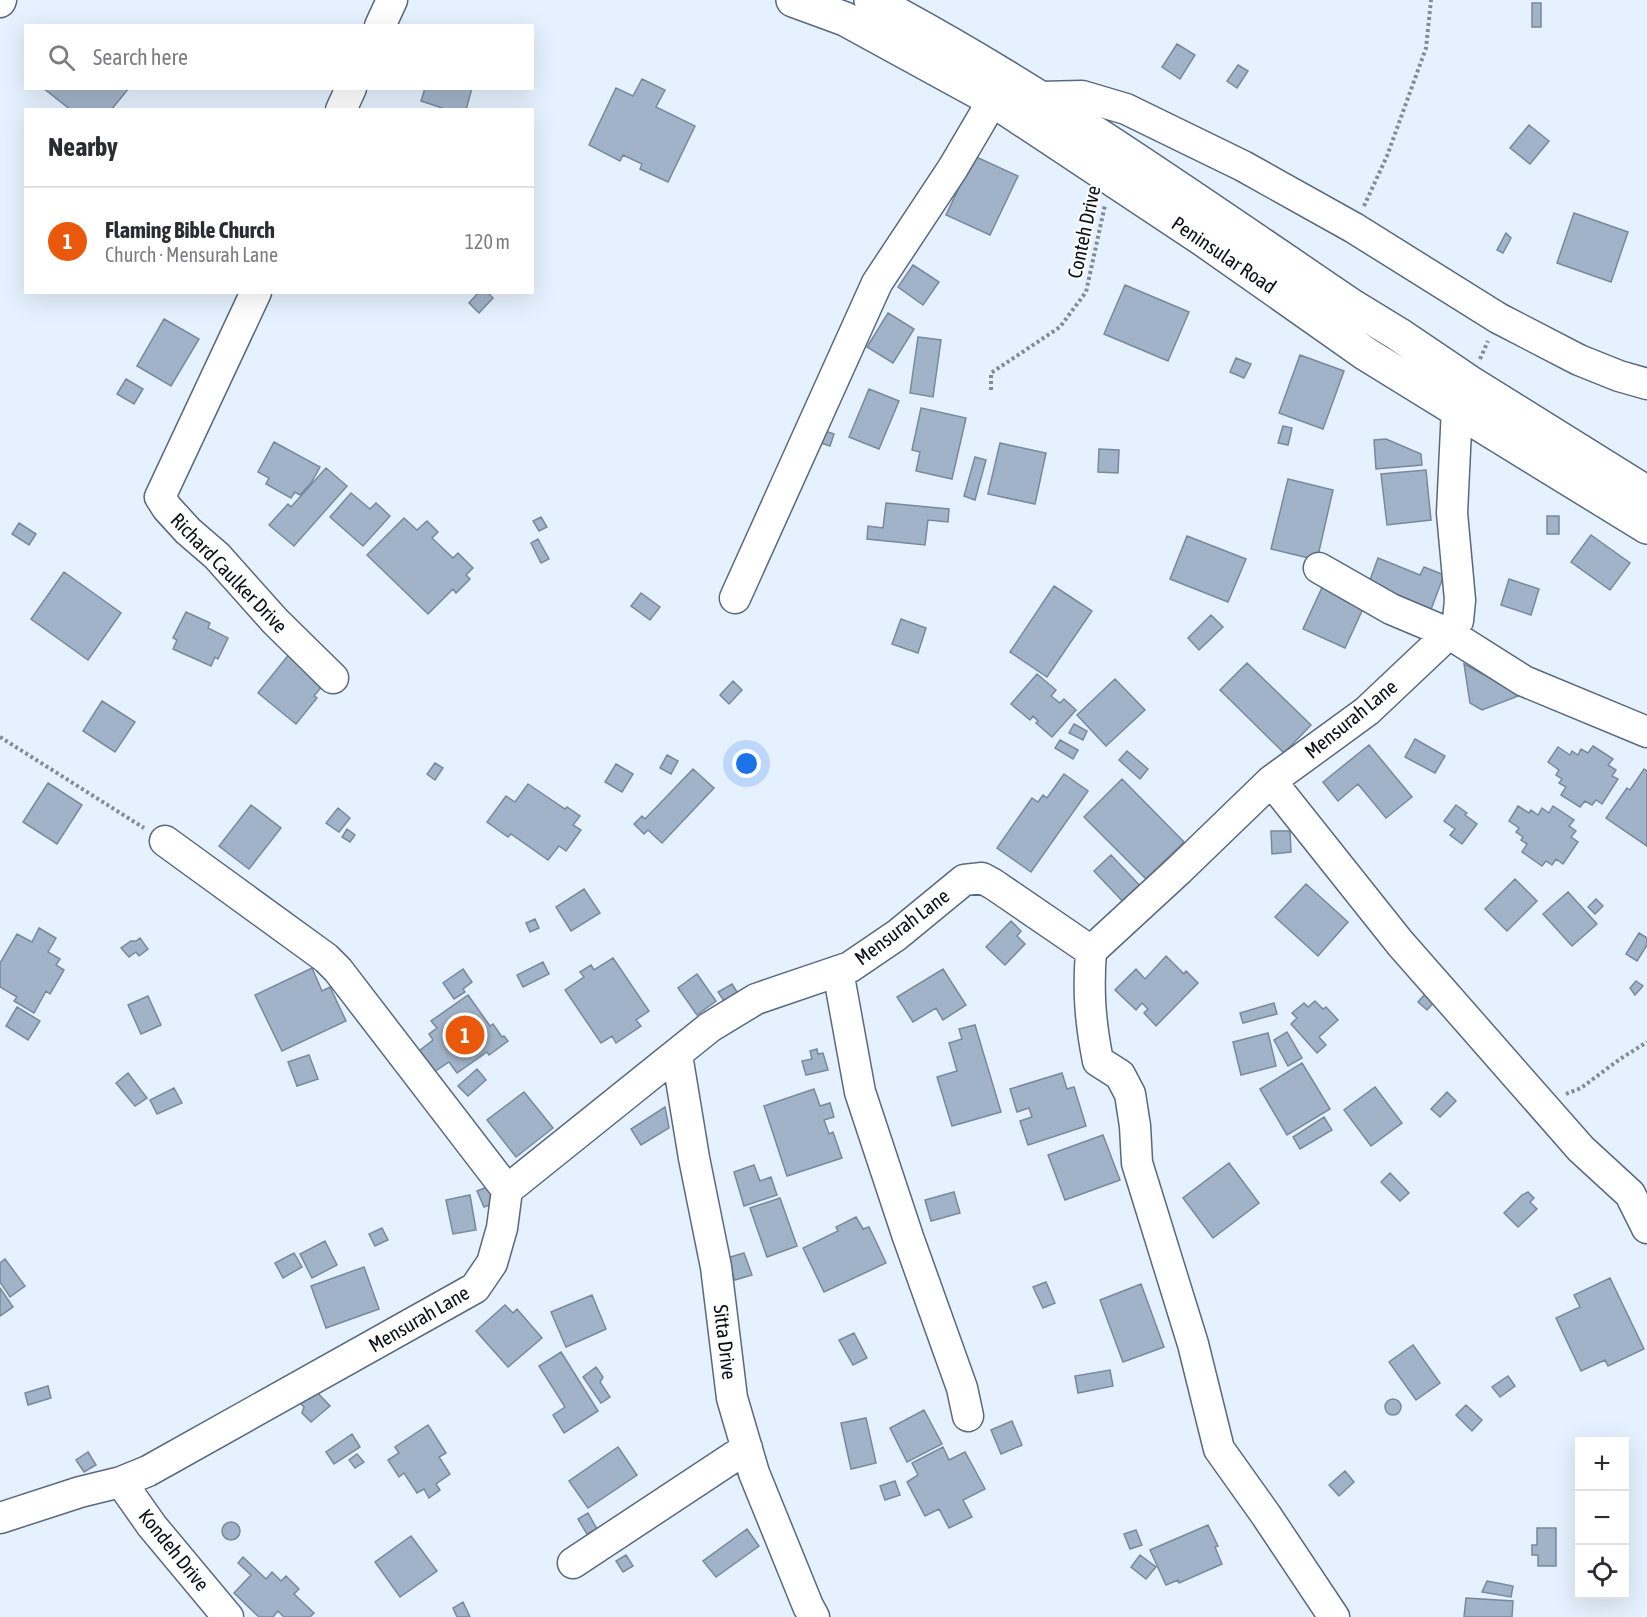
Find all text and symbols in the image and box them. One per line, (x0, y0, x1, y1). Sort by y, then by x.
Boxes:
search box (24, 24, 534, 90)
icon: search (45, 41, 78, 74)
text: Search here (93, 44, 188, 70)
text: Nearby (48, 132, 118, 162)
street label: Conteh Drive (1062, 184, 1105, 280)
street label: Peninsular Road (1168, 211, 1281, 298)
text: Flaming Bible Church (105, 217, 275, 243)
text: 1 (63, 230, 72, 253)
text: 120 m (465, 230, 510, 253)
text: Church · Mensurah Lane (105, 243, 278, 266)
street label: Richard Caulker Drive (166, 508, 292, 637)
street label: Mensurah Lane (1300, 674, 1401, 763)
your location (732, 749, 761, 778)
street label: Mensurah Lane (850, 884, 953, 969)
pin: 1 (446, 1012, 484, 1058)
street label: Mensurah Lane (365, 1281, 473, 1357)
street label: Sitta Drive (709, 1303, 742, 1381)
map controls (1575, 1437, 1629, 1599)
button: + (1575, 1437, 1629, 1491)
button: − (1575, 1491, 1629, 1545)
street label: Kondeh Drive (135, 1504, 214, 1595)
button: locate (1575, 1545, 1629, 1599)

